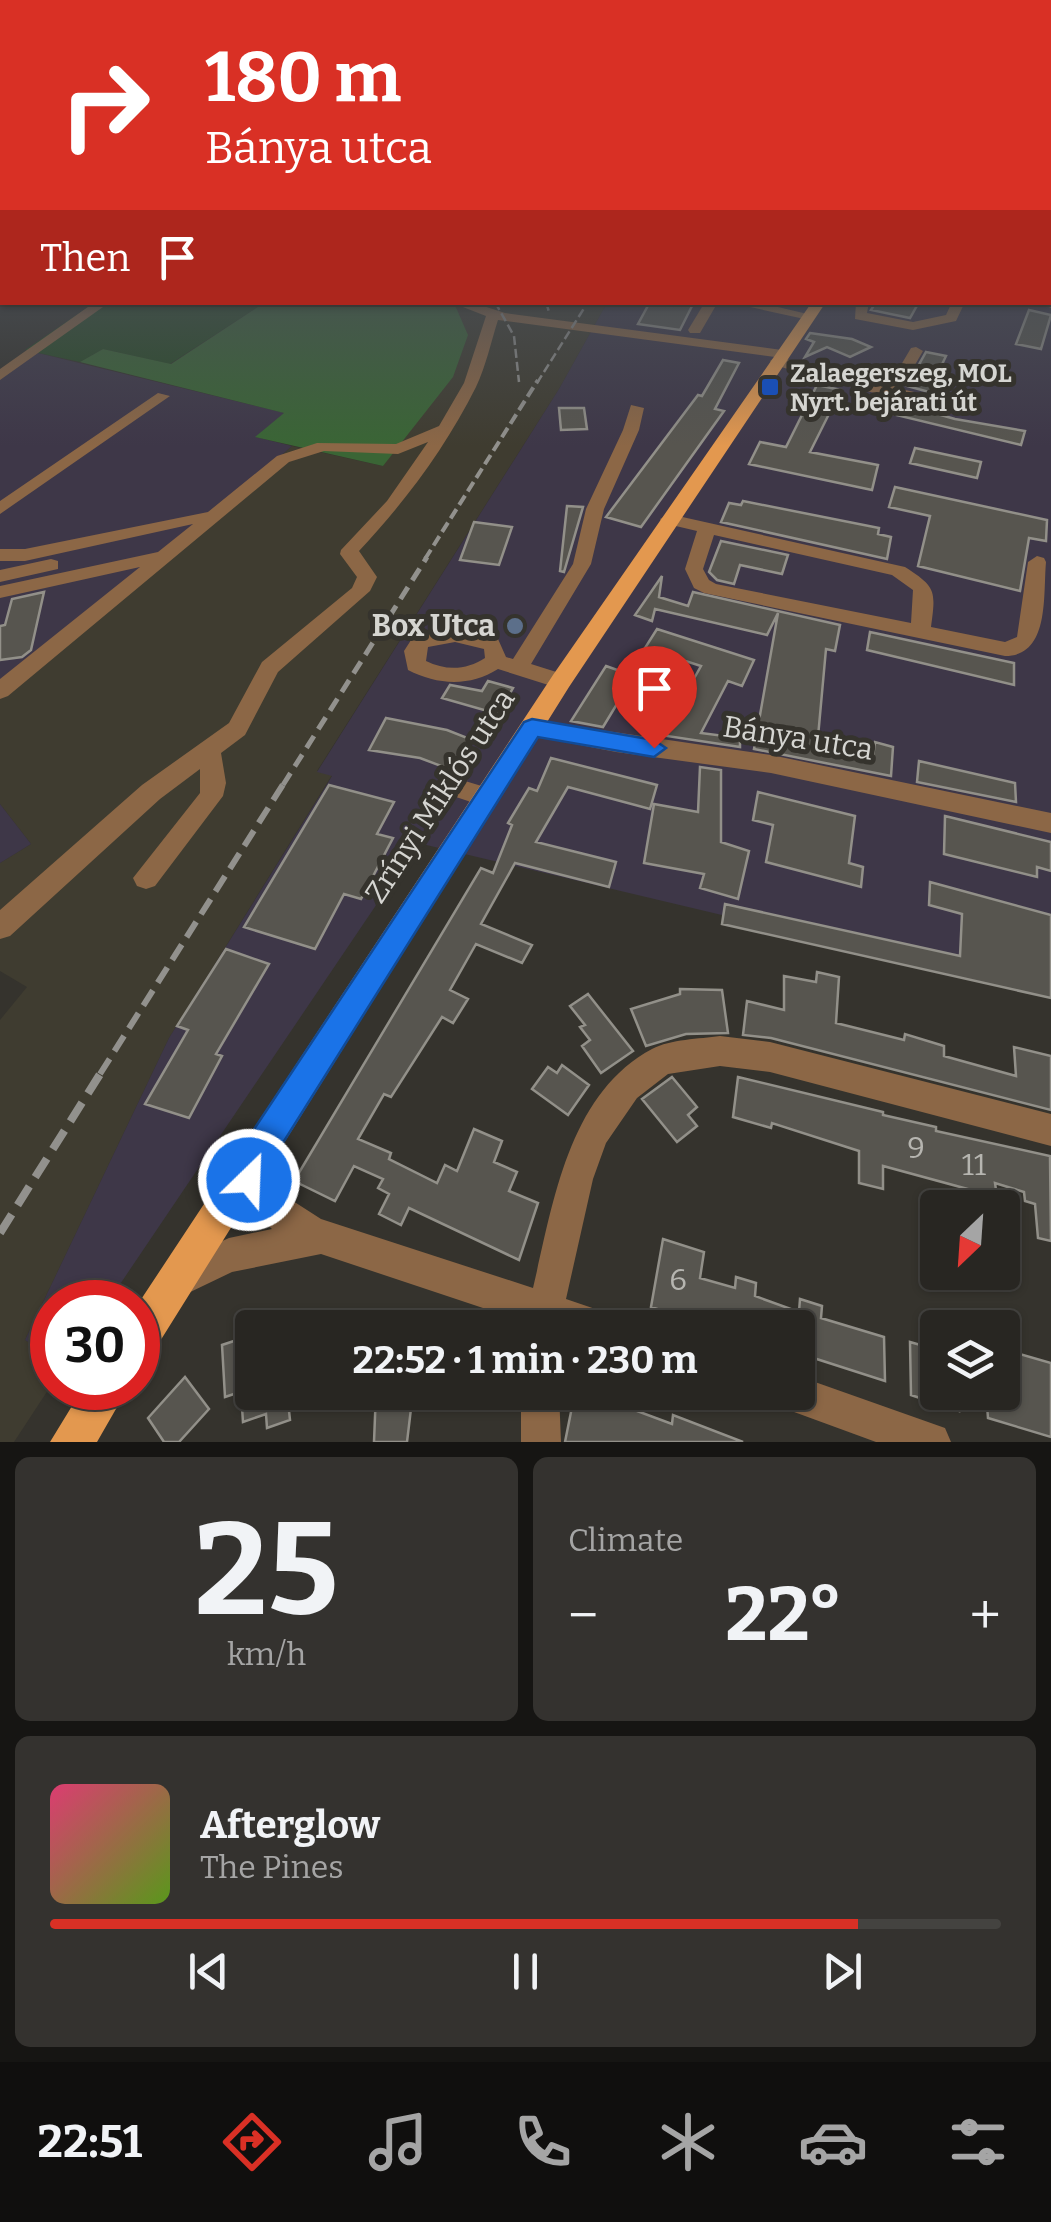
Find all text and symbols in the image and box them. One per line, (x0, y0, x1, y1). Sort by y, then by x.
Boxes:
text: 180 m (205, 36, 401, 120)
icon: right (40, 40, 170, 170)
text: Bánya utca (205, 121, 432, 175)
icon: arrive (150, 230, 205, 285)
text: Then (40, 235, 130, 281)
place label: Zalaegerszeg, MOL Nyrt. bejárati út (790, 359, 1012, 418)
marker: Zalaegerszeg, MOL Nyrt. bejárati út (759, 376, 781, 398)
place label: Box Utca (372, 608, 495, 644)
marker: Box Utca (504, 615, 526, 637)
pin (612, 646, 697, 749)
icon: arrive (627, 661, 682, 716)
street label: Zrínyi Miklós utca (358, 682, 522, 910)
street label: Bánya utca (721, 708, 875, 768)
position arrow (197, 1128, 301, 1232)
house number: 9 (907, 1130, 925, 1166)
house number: 11 (962, 1147, 986, 1183)
north arrow (920, 1190, 1020, 1290)
map controls (920, 1190, 1020, 1410)
house number: 6 (669, 1262, 687, 1298)
speed limit sign: 30 (30, 1280, 160, 1410)
button: layers (920, 1310, 1020, 1410)
text: 22:52 · 1 min · 230 m (353, 1337, 697, 1383)
text: 25 (194, 1492, 339, 1648)
text: Climate (568, 1521, 683, 1559)
text: 22° (725, 1570, 843, 1660)
text: − (568, 1583, 598, 1649)
text: + (970, 1583, 1001, 1649)
text: km/h (227, 1635, 306, 1673)
text: Afterglow (200, 1802, 380, 1848)
text: The Pines (200, 1848, 344, 1886)
icon: previous (181, 1944, 236, 1999)
icon: pause (498, 1944, 553, 1999)
icon: next (815, 1944, 870, 1999)
icon: directions (217, 2107, 287, 2177)
icon: music (363, 2107, 433, 2177)
icon: phone (508, 2107, 578, 2177)
icon: climate (653, 2107, 723, 2177)
icon: car (798, 2107, 868, 2177)
icon: filters (943, 2107, 1013, 2177)
text: 22:51 (38, 2115, 142, 2169)

